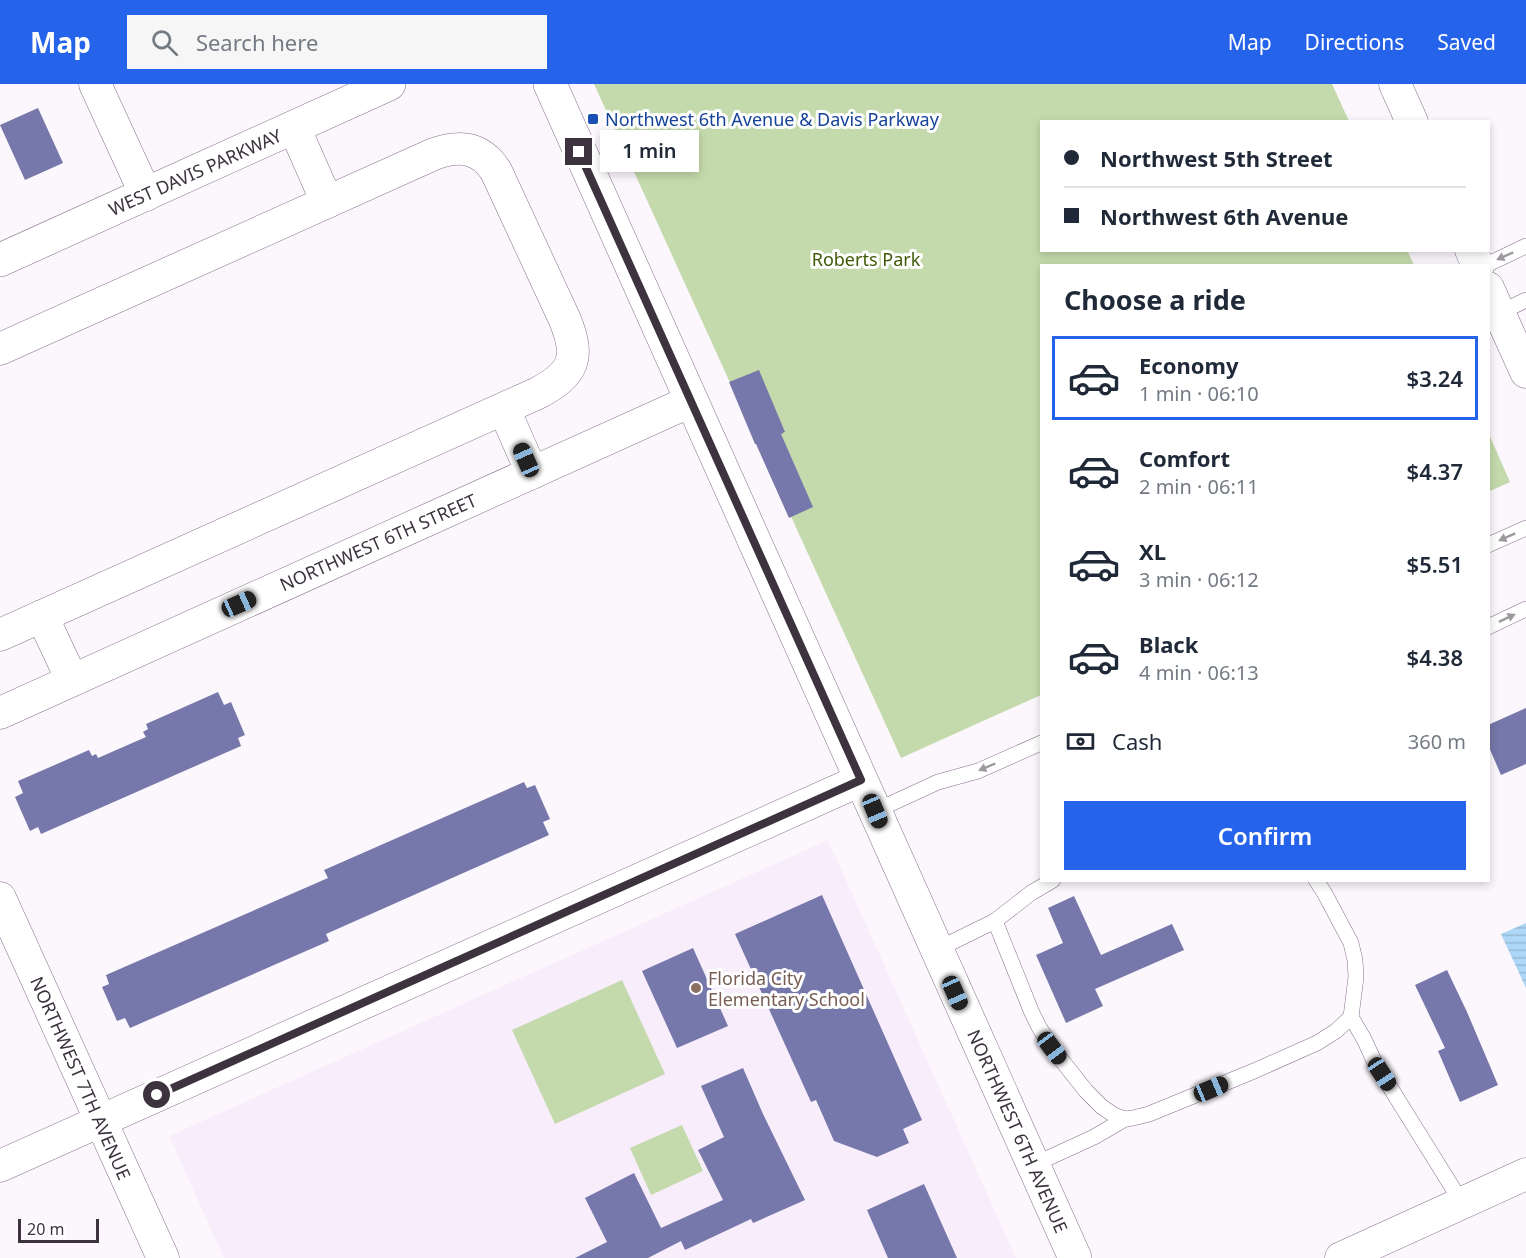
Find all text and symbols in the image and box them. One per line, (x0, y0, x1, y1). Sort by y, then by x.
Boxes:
search box (127, 15, 547, 69)
text: Map (30, 23, 91, 61)
icon: search (148, 26, 181, 59)
text: Search here (196, 27, 318, 57)
text: Map (1228, 28, 1272, 56)
text: Directions (1305, 28, 1404, 56)
text: Saved (1437, 28, 1496, 56)
place label: Northwest 6th Avenue & Davis Parkway (605, 107, 940, 131)
marker: Northwest 6th Avenue & Davis Parkway (586, 112, 600, 126)
street label: WEST DAVIS PARKWAY (105, 123, 286, 221)
callout: 1 min (600, 131, 699, 173)
text: 1 min (622, 137, 677, 164)
route end (565, 138, 592, 165)
text: Northwest 5th Street (1100, 143, 1333, 173)
text: Northwest 6th Avenue (1100, 201, 1348, 231)
park label: Roberts Park (812, 247, 921, 271)
one-way arrow (1496, 251, 1514, 261)
text: Choose a ride (1064, 281, 1246, 318)
text: Economy (1139, 350, 1238, 380)
icon: car (1067, 351, 1121, 405)
text: $3.24 (1407, 363, 1463, 393)
text: 1 min · 06:10 (1139, 380, 1259, 407)
car (510, 440, 542, 480)
text: Comfort (1139, 443, 1230, 473)
icon: car (1067, 444, 1121, 498)
text: $4.37 (1407, 456, 1463, 486)
text: 2 min · 06:11 (1139, 473, 1259, 500)
street label: NORTHWEST 6TH STREET (276, 488, 480, 596)
one-way arrow (1498, 532, 1516, 542)
text: XL (1139, 536, 1166, 566)
icon: car (1067, 537, 1121, 591)
text: $5.51 (1407, 549, 1463, 579)
text: 3 min · 06:12 (1139, 566, 1259, 593)
car (219, 588, 259, 620)
one-way arrow (1498, 612, 1516, 622)
text: Black (1139, 629, 1198, 659)
icon: car (1067, 630, 1121, 684)
text: $4.38 (1407, 642, 1463, 672)
text: 4 min · 06:13 (1139, 659, 1259, 686)
icon: cash (1064, 725, 1097, 758)
text: Cash (1112, 726, 1162, 756)
text: 360 m (1408, 728, 1466, 755)
one-way arrow (978, 762, 996, 772)
car (860, 791, 890, 831)
button: Confirm (1064, 801, 1466, 870)
place label: Florida City Elementary School (708, 966, 865, 1011)
street label: NORTHWEST 7TH AVENUE (25, 972, 137, 1184)
car (939, 973, 971, 1013)
marker: Florida City Elementary School (689, 981, 703, 995)
street label: NORTHWEST 6TH AVENUE (962, 1025, 1074, 1237)
car (1034, 1028, 1070, 1068)
car (1365, 1054, 1399, 1094)
car (1191, 1074, 1231, 1104)
route start (143, 1081, 170, 1108)
scale bar (18, 1216, 99, 1244)
text: 20 m (27, 1218, 64, 1240)

